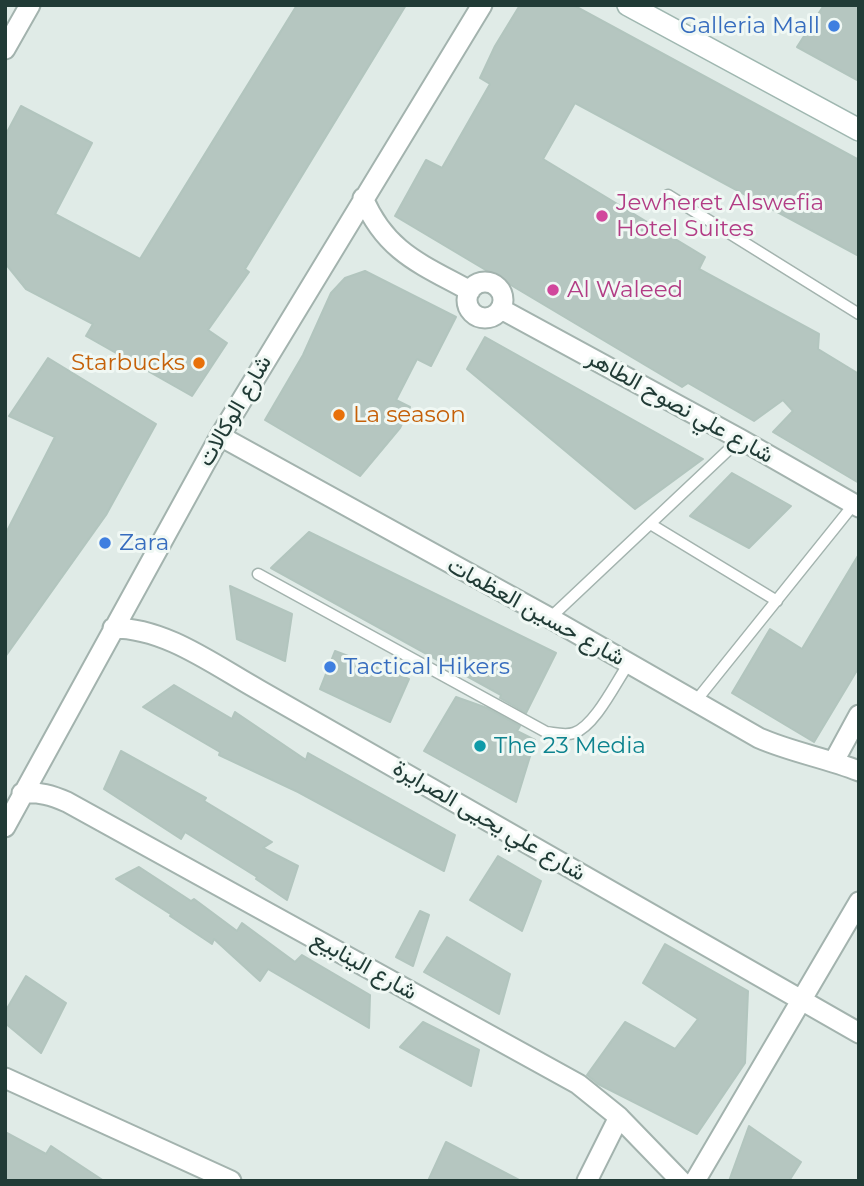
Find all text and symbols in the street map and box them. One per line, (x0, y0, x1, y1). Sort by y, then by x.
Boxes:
place label: Galleria Mall (680, 12, 820, 40)
marker: Galleria Mall (826, 18, 842, 34)
place label: Jewheret Alswefia Hotel Suites (616, 189, 824, 243)
marker: Jewheret Alswefia Hotel Suites (594, 208, 610, 224)
place label: Al Waleed (567, 276, 683, 304)
marker: Al Waleed (545, 282, 561, 298)
street label: شارع علي نصوح الطاهر (582, 344, 778, 470)
place label: Starbucks (71, 349, 185, 377)
street label: شارع الوكالات (192, 350, 278, 472)
marker: Starbucks (191, 355, 207, 371)
place label: La season (353, 401, 466, 429)
marker: La season (331, 407, 347, 423)
place label: Zara (119, 529, 169, 557)
marker: Zara (97, 535, 113, 551)
street label: شارع حسين العظمات (442, 552, 630, 672)
place label: Tactical Hikers (344, 653, 510, 681)
marker: Tactical Hikers (322, 659, 338, 675)
place label: The 23 Media (494, 732, 646, 760)
marker: The 23 Media (472, 738, 488, 754)
street label: شارع علي يحيى الصرايرة (388, 755, 590, 887)
street label: شارع الينابيع (306, 926, 422, 1006)

